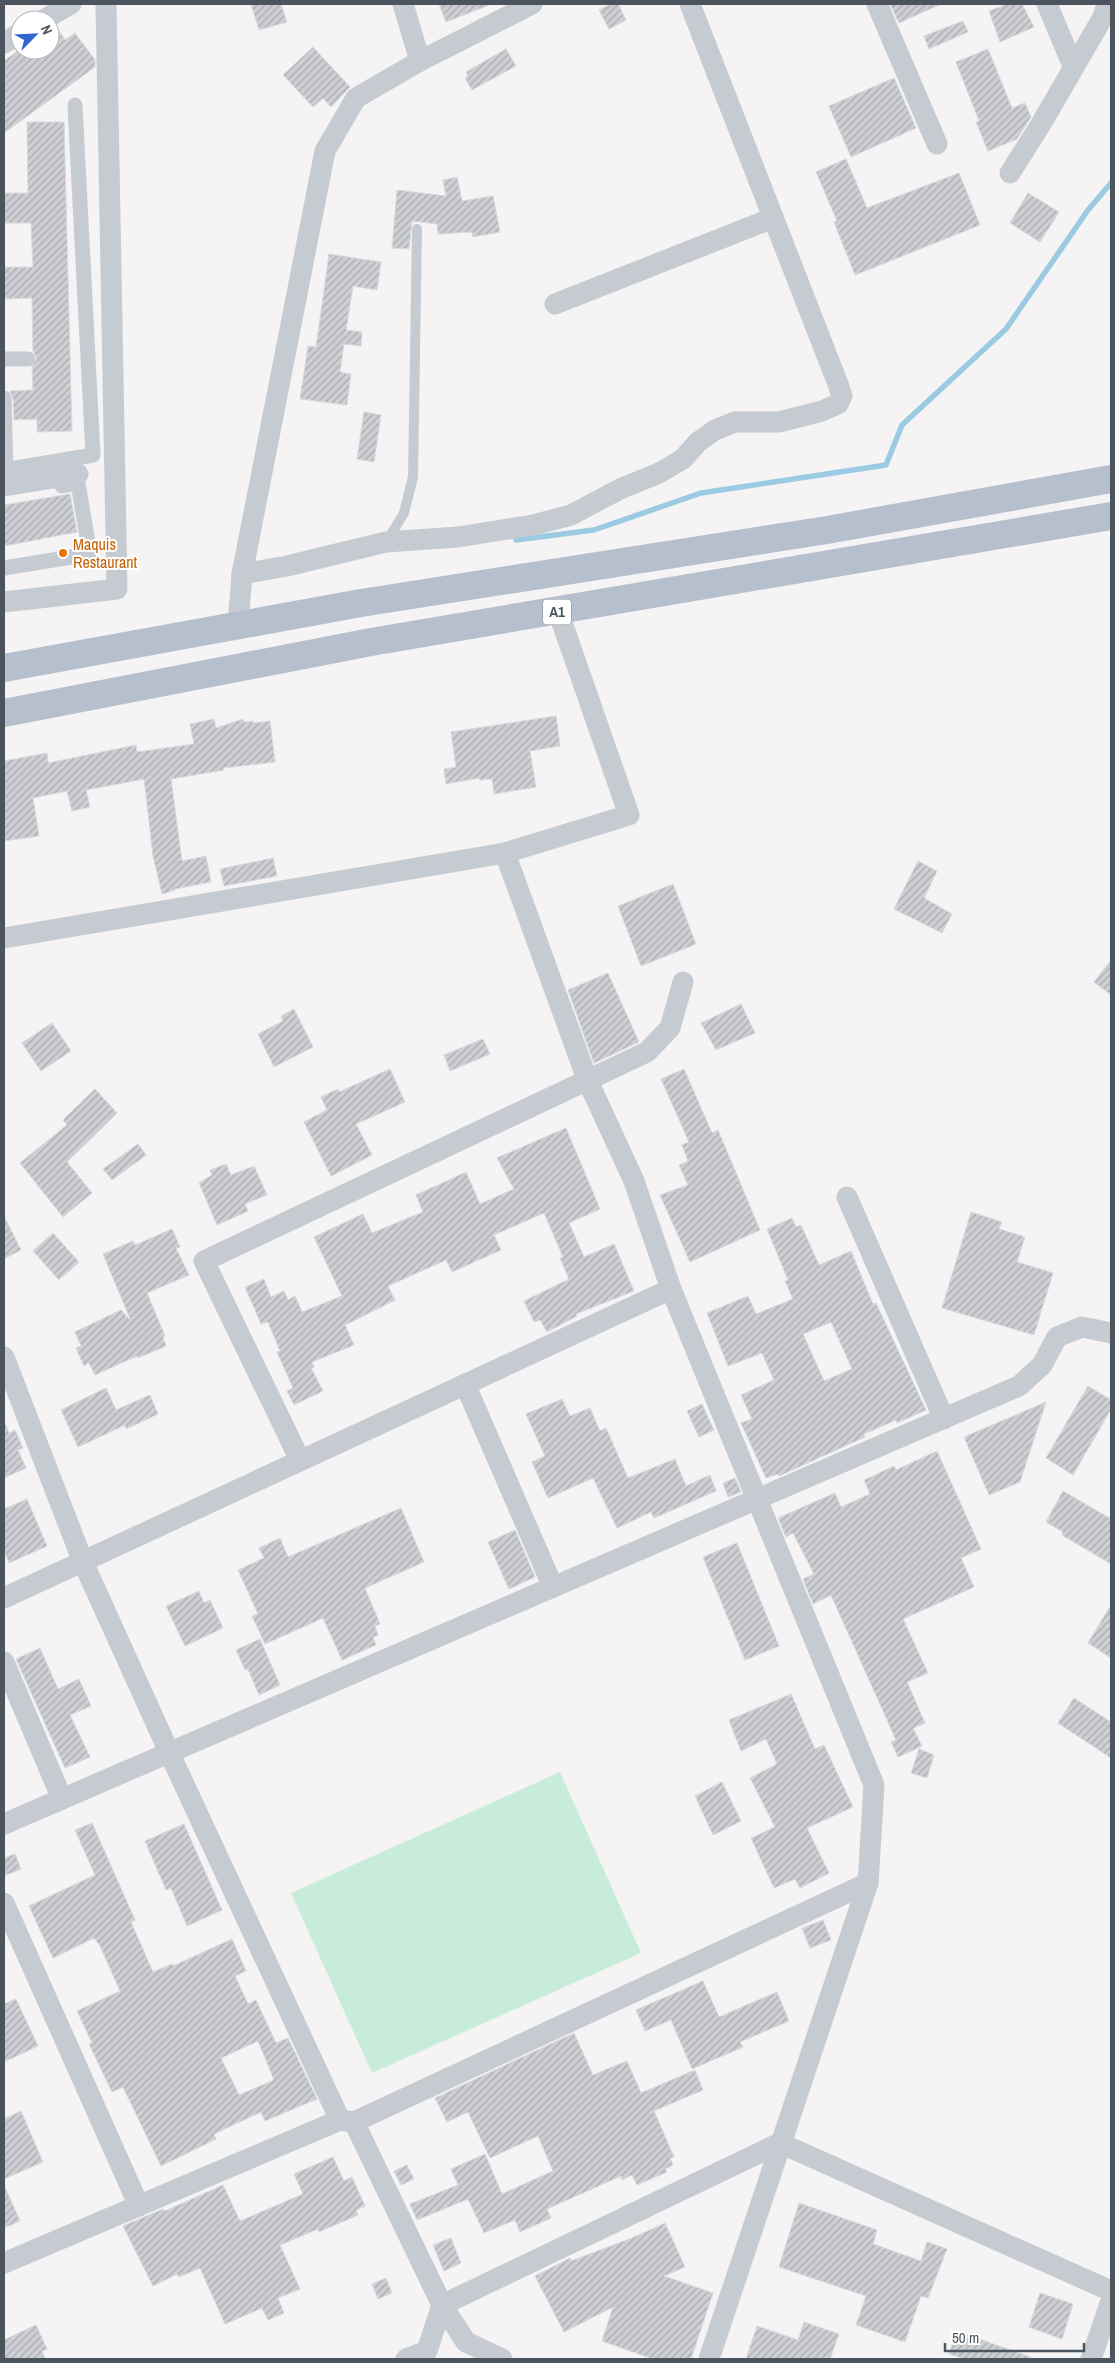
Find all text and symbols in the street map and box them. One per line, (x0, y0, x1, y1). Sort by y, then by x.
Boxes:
north arrow (10, 10, 60, 60)
text: N (37, 22, 57, 37)
place label: Maquis Restaurant (73, 533, 138, 573)
marker: Maquis Restaurant (57, 547, 69, 559)
road number: A1 (543, 600, 571, 624)
scale bar (945, 2320, 1084, 2352)
text: 50 m (952, 2327, 979, 2348)

